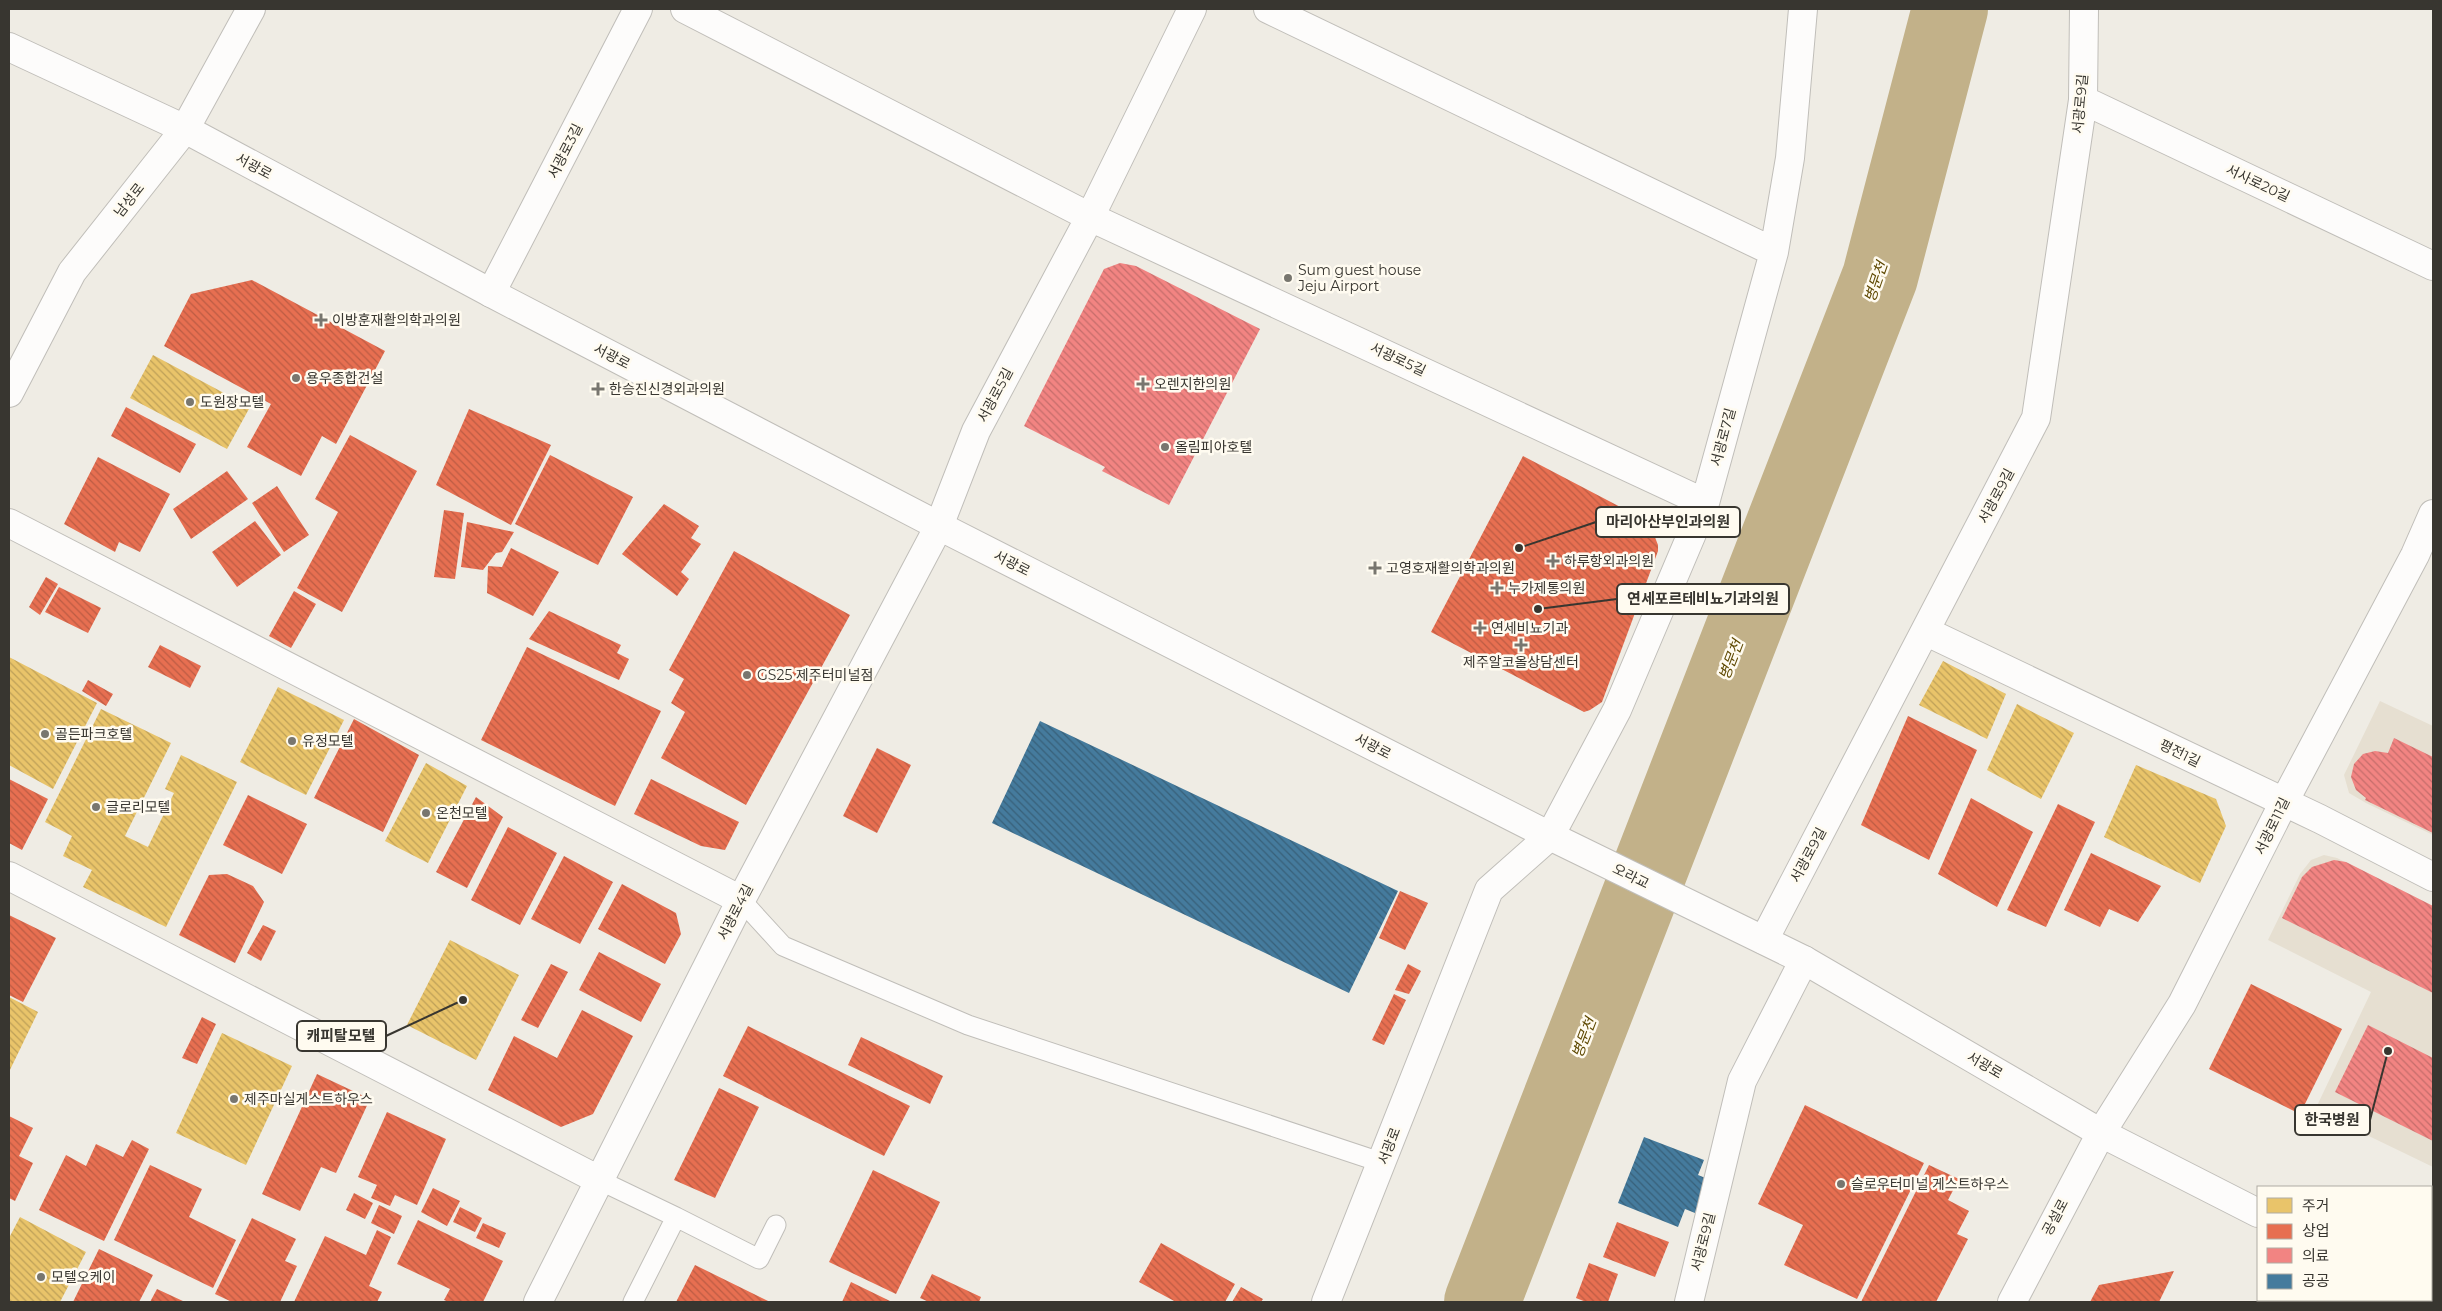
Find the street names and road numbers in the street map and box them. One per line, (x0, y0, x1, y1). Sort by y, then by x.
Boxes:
street label: 서광로9길 (2068, 73, 2092, 135)
street label: 서광로3길 (543, 120, 587, 182)
street label: 서광로 (233, 149, 275, 183)
street label: 서사로20길 (2223, 160, 2293, 206)
street label: 남성로 (110, 179, 148, 221)
street label: 서광로5길 (1367, 338, 1429, 380)
street label: 서광로 (591, 339, 633, 373)
street label: 서광로5길 (973, 365, 1017, 425)
street label: 서광로7길 (1707, 406, 1739, 468)
street label: 서광로9길 (1974, 465, 2018, 527)
street label: 서광로 (991, 546, 1033, 580)
street label: 서광로 (1352, 729, 1394, 763)
street label: 평전1길 (2156, 735, 2204, 771)
street label: 서광로11길 (2250, 794, 2294, 858)
street label: 서광로9길 (1786, 824, 1830, 886)
street label: 오라교 (1610, 859, 1652, 893)
street label: 서광로4길 (713, 881, 757, 943)
street label: 서광로 (1964, 1048, 2006, 1083)
street label: 서광로 (1374, 1125, 1404, 1167)
street label: 공설로 (2038, 1196, 2072, 1238)
street label: 서광로9길 (1687, 1211, 1719, 1273)

